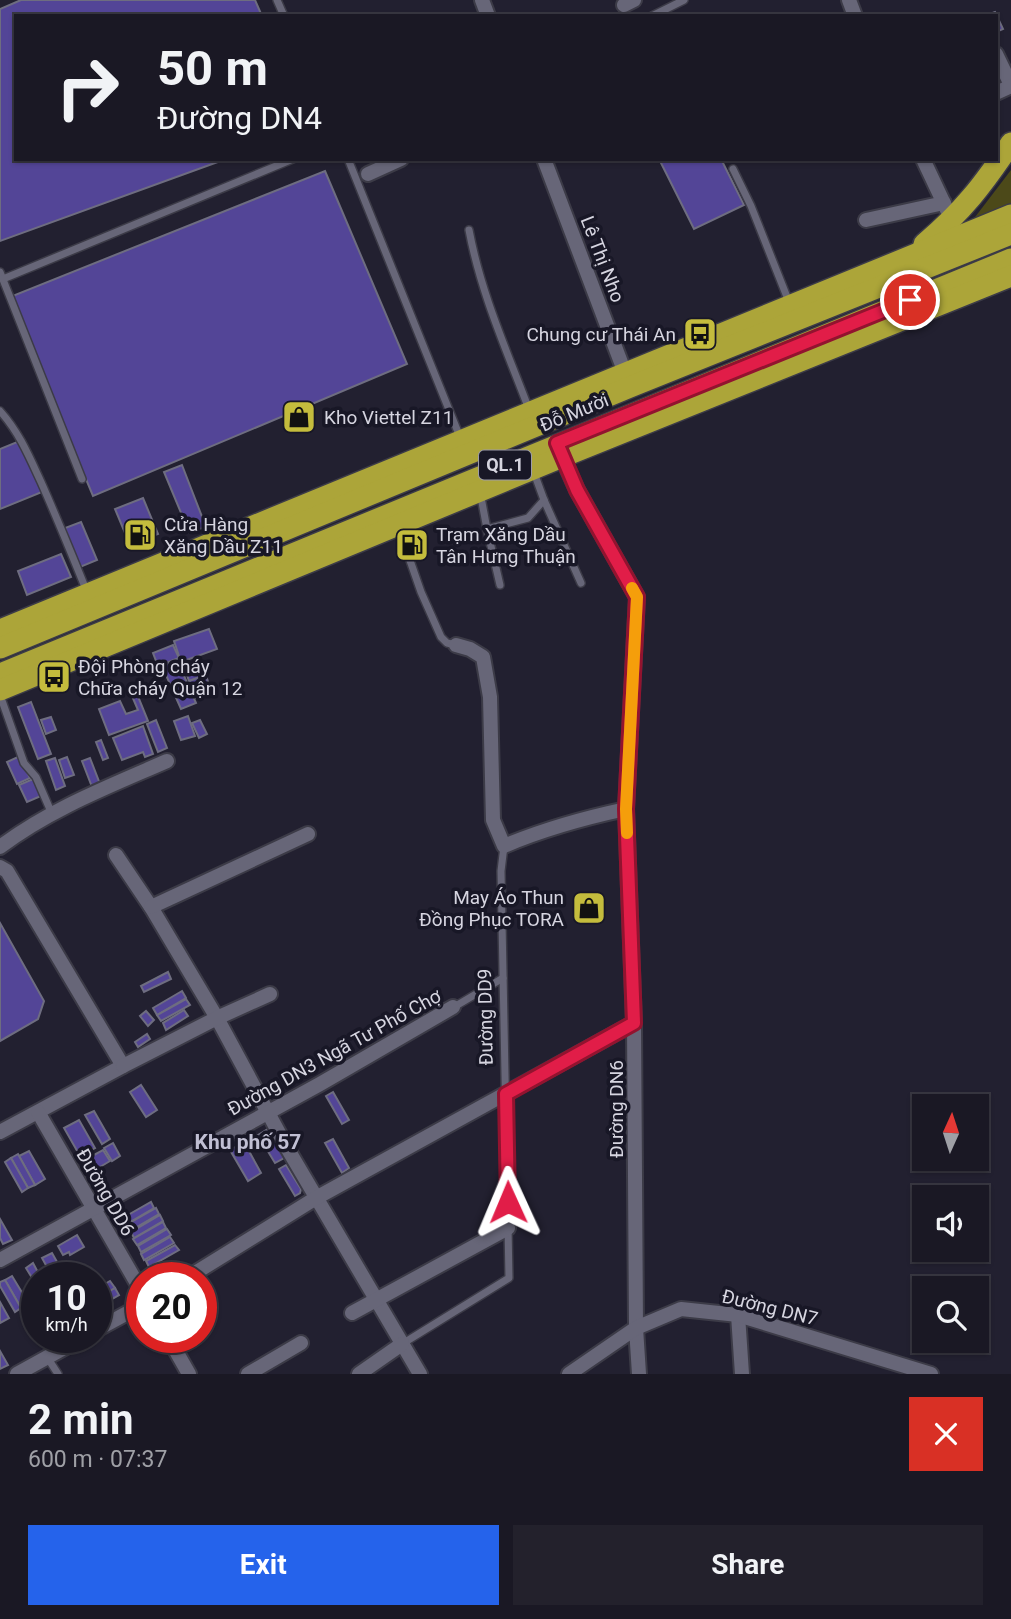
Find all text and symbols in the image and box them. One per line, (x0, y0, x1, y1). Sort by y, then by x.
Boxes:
text: 50 m (157, 40, 268, 97)
icon: right (42, 42, 133, 133)
text: Đường DN4 (157, 99, 322, 137)
street label: Lê Thị Nho (576, 213, 630, 306)
pin (880, 270, 940, 330)
icon: arrive (891, 281, 929, 319)
bus stop icon: Chung cư Thái An (681, 315, 719, 353)
place label: Chung cư Thái An (526, 323, 676, 346)
street label: Đỗ Mười (536, 388, 612, 437)
shop icon: Kho Viettel Z11 (280, 398, 318, 436)
place label: Kho Viettel Z11 (324, 406, 453, 429)
road number: QL.1 (479, 450, 531, 480)
place label: Cửa Hàng Xăng Dầu Z11 (164, 513, 283, 558)
fuel station icon: Cửa Hàng Xăng Dầu Z11 (121, 516, 159, 554)
place label: Trạm Xăng Dầu Tân Hưng Thuận (436, 523, 576, 568)
fuel station icon: Trạm Xăng Dầu Tân Hưng Thuận (393, 526, 431, 564)
place label: Đội Phòng cháy Chữa cháy Quận 12 (78, 655, 242, 700)
bus stop icon: Đội Phòng cháy Chữa cháy Quận 12 (35, 658, 73, 696)
place label: May Áo Thun Đồng Phục TORA (419, 886, 565, 931)
shop icon: May Áo Thun Đồng Phục TORA (570, 889, 608, 927)
street label: Đường DD9 (473, 968, 498, 1066)
street label: Đường DN3 Ngã Tư Phố Chợ (224, 984, 446, 1121)
street label: Đường DN6 (605, 1060, 628, 1158)
north arrow (912, 1094, 989, 1171)
map controls (912, 1094, 989, 1353)
district label: Khu phố 57 (195, 1130, 301, 1154)
street label: Đường DD6 (71, 1145, 140, 1240)
position arrow (471, 1165, 545, 1239)
button: sound (912, 1185, 989, 1262)
speed limit sign: 20 (126, 1262, 217, 1353)
button: search (912, 1276, 989, 1353)
text: 10 (46, 1278, 87, 1319)
street label: Đường DN7 (720, 1284, 820, 1330)
text: km/h (45, 1314, 88, 1335)
text: 2 min (28, 1395, 134, 1444)
button: close (909, 1397, 983, 1471)
text: 600 m · 07:37 (28, 1446, 167, 1473)
button: Exit (28, 1525, 499, 1605)
button: Share (513, 1525, 983, 1605)

